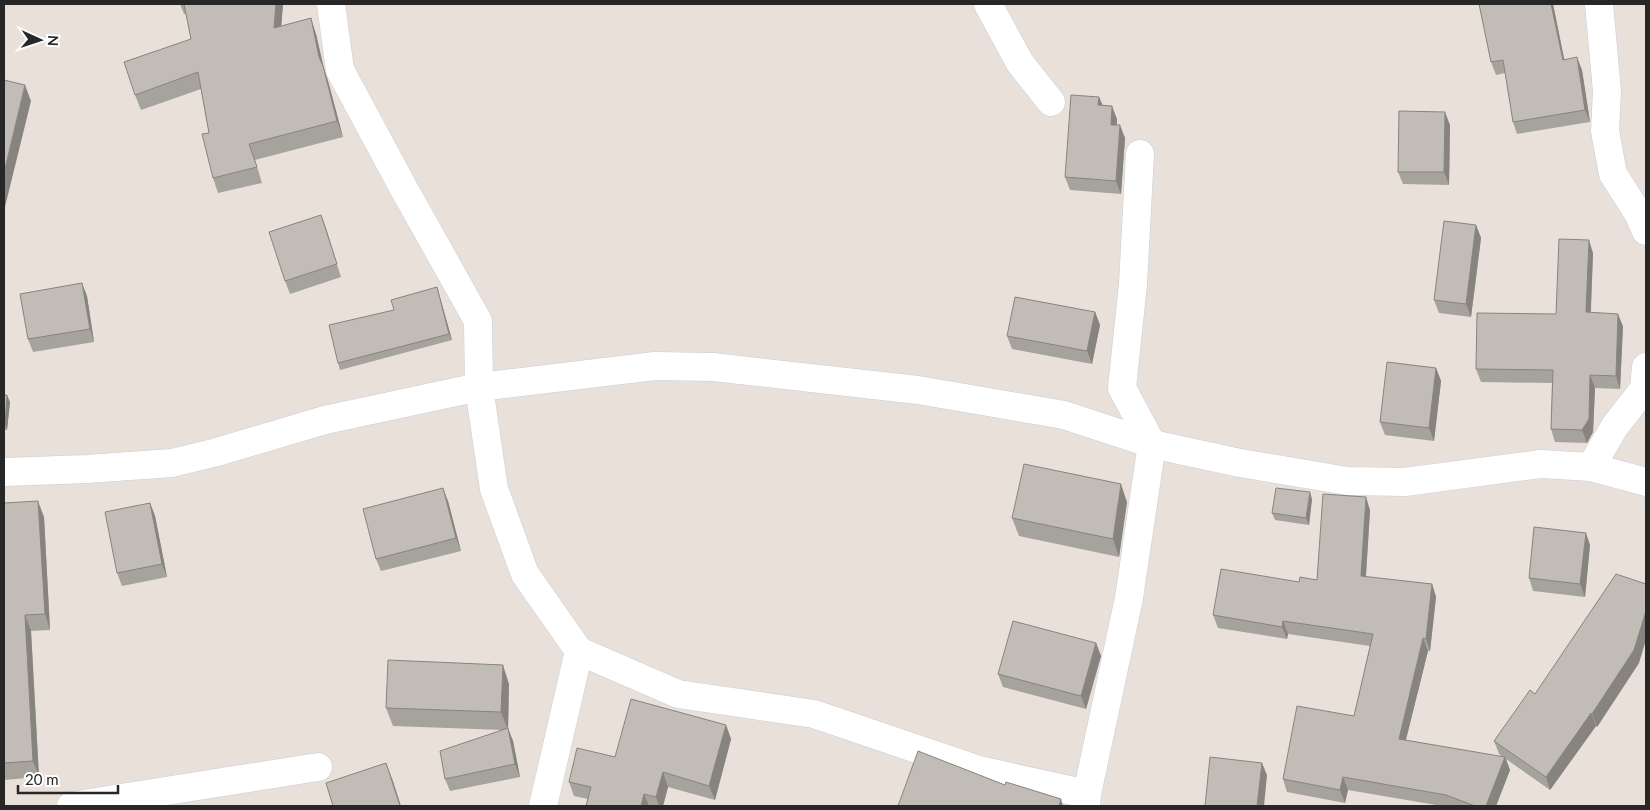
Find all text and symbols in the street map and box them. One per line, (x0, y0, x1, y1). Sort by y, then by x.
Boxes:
north arrow (15, 15, 65, 65)
text: N (45, 35, 62, 47)
scale bar (18, 762, 118, 794)
text: 20 m (25, 770, 59, 788)

